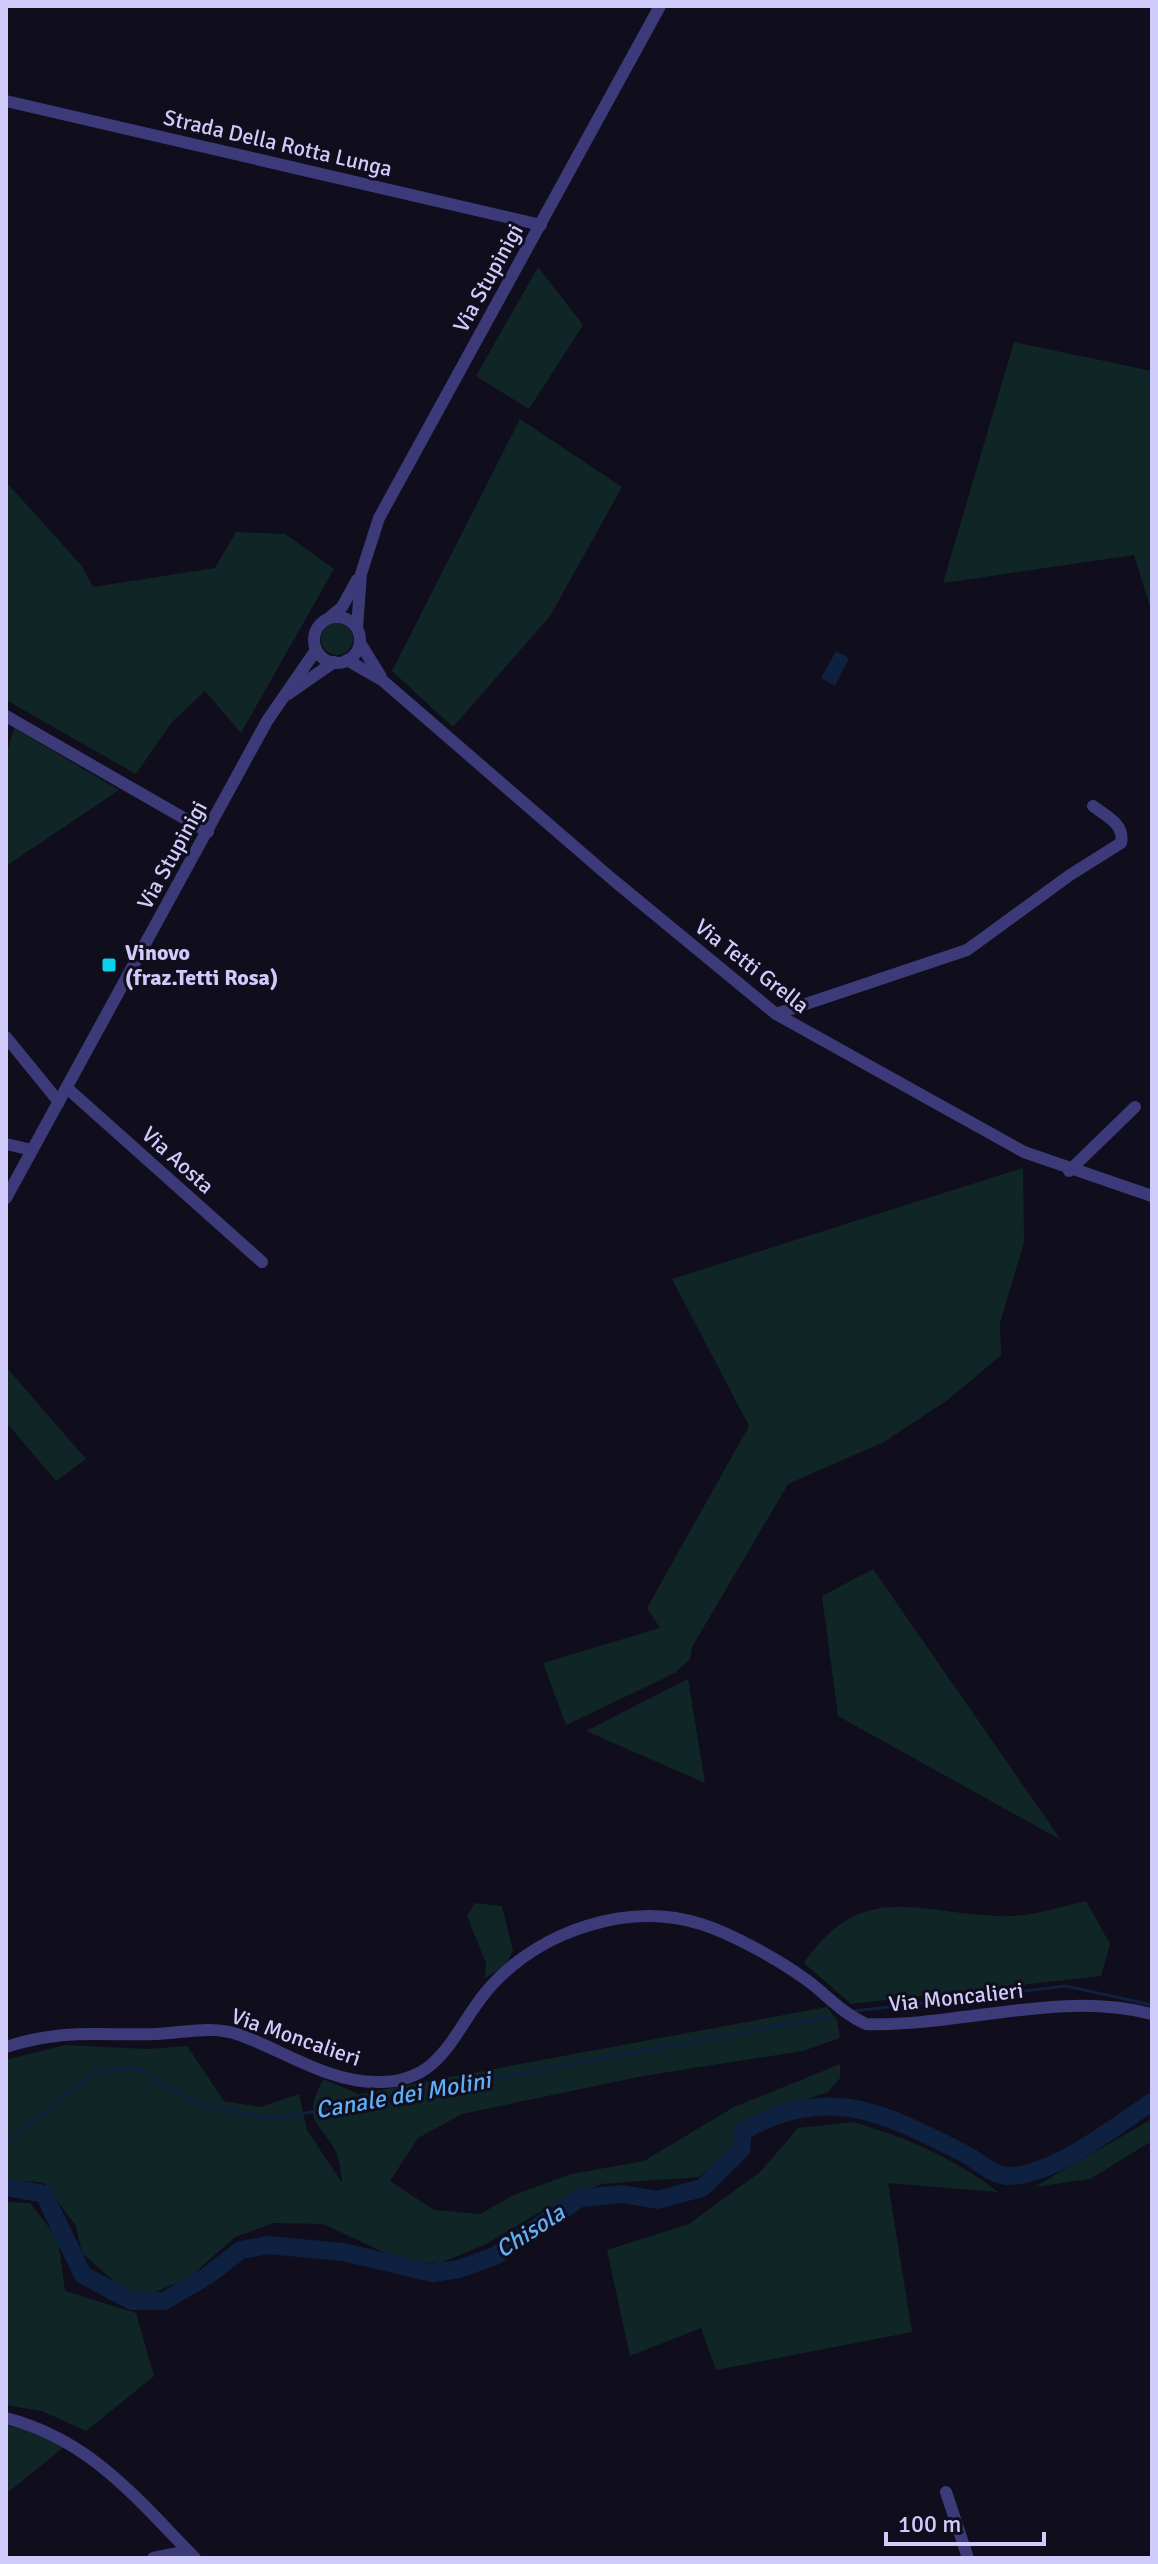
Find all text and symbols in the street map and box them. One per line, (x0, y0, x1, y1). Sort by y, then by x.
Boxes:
street label: Strada Della Rotta Lunga (161, 104, 395, 182)
street label: Via Stupinigi (447, 219, 529, 337)
street label: Via Stupinigi (131, 796, 213, 914)
street label: Via Tetti Grella (689, 913, 815, 1019)
place label: Vinovo (fraz.Tetti Rosa) (125, 939, 278, 991)
marker: Vinovo (fraz.Tetti Rosa) (100, 956, 118, 974)
street label: Via Aosta (136, 1121, 220, 1199)
street label: Via Moncalieri (887, 1977, 1025, 2017)
street label: Via Moncalieri (228, 2002, 364, 2072)
water label: Canale dei Molini (313, 2064, 495, 2125)
water label: Chisola (490, 2197, 571, 2264)
scale bar (886, 2496, 1044, 2546)
text: 100 m (898, 2509, 961, 2539)

